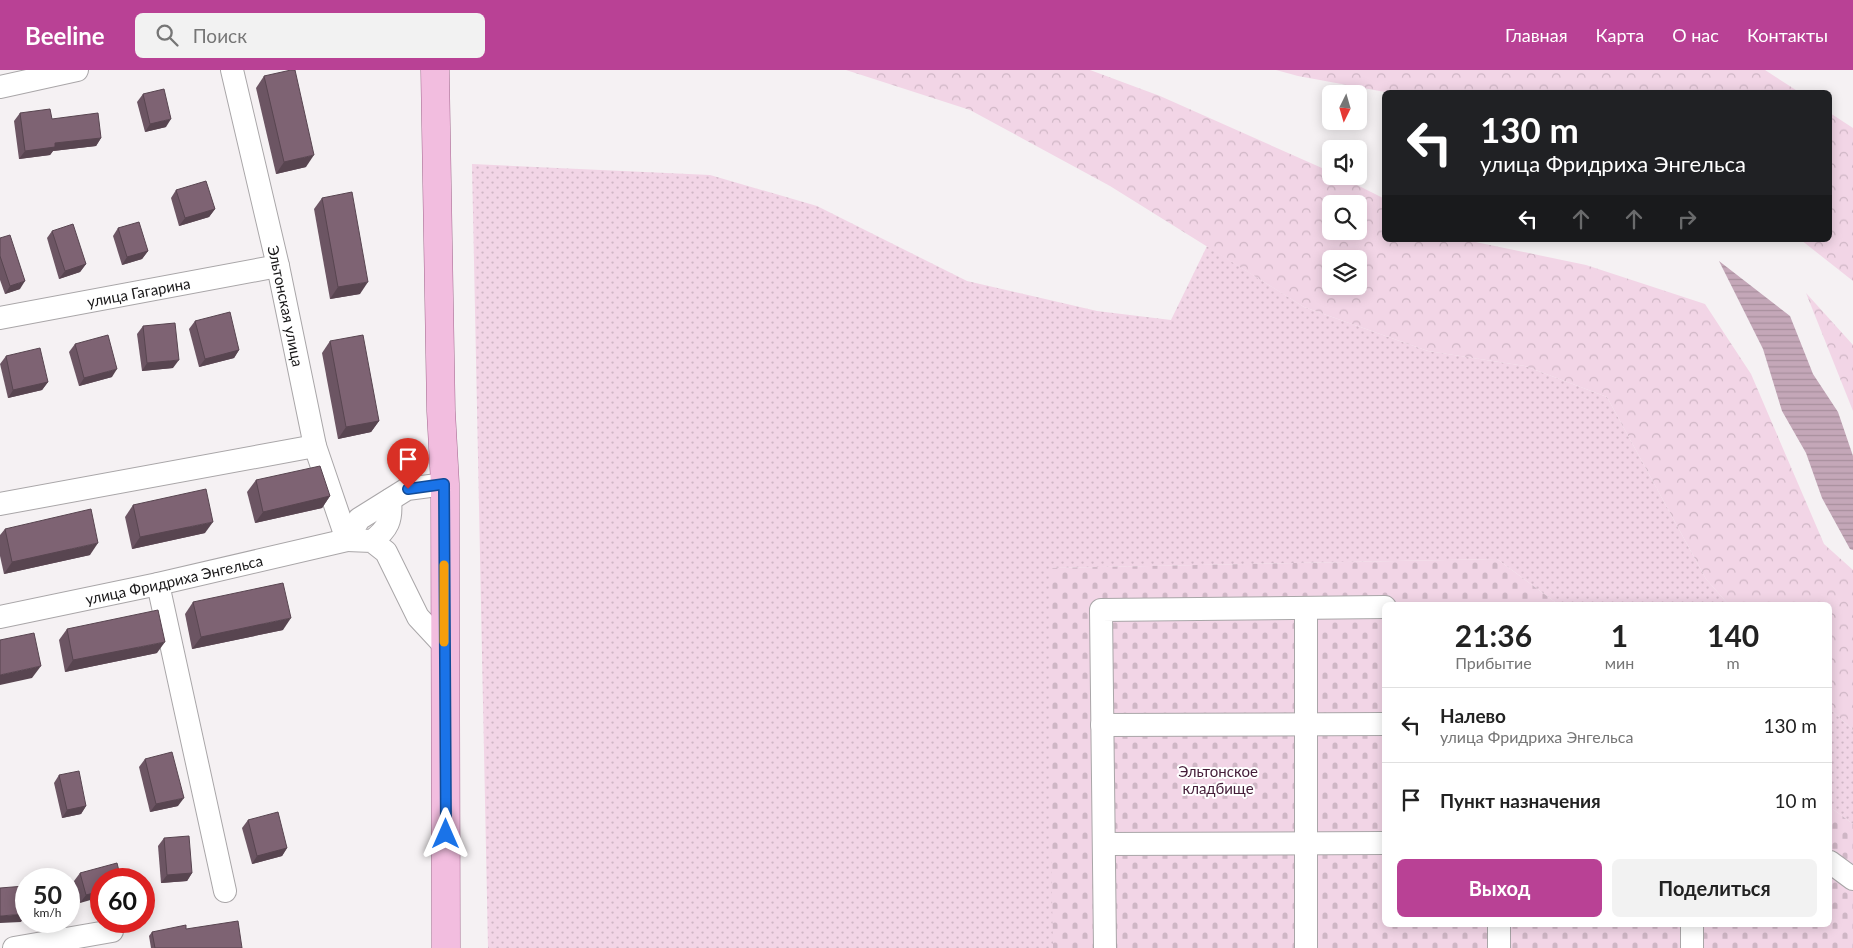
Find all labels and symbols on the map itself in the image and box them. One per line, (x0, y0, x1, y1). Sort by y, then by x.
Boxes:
north arrow (1322, 85, 1368, 130)
street label: Эльтонская улица (264, 244, 307, 368)
street label: улица Гагарина (85, 274, 192, 311)
pin (387, 438, 429, 489)
street label: улица Фридриха Энгельса (84, 551, 265, 608)
park label: Эльтонское кладбище (1178, 762, 1258, 797)
position arrow (419, 807, 471, 859)
speed limit sign: 60 (90, 868, 155, 933)

